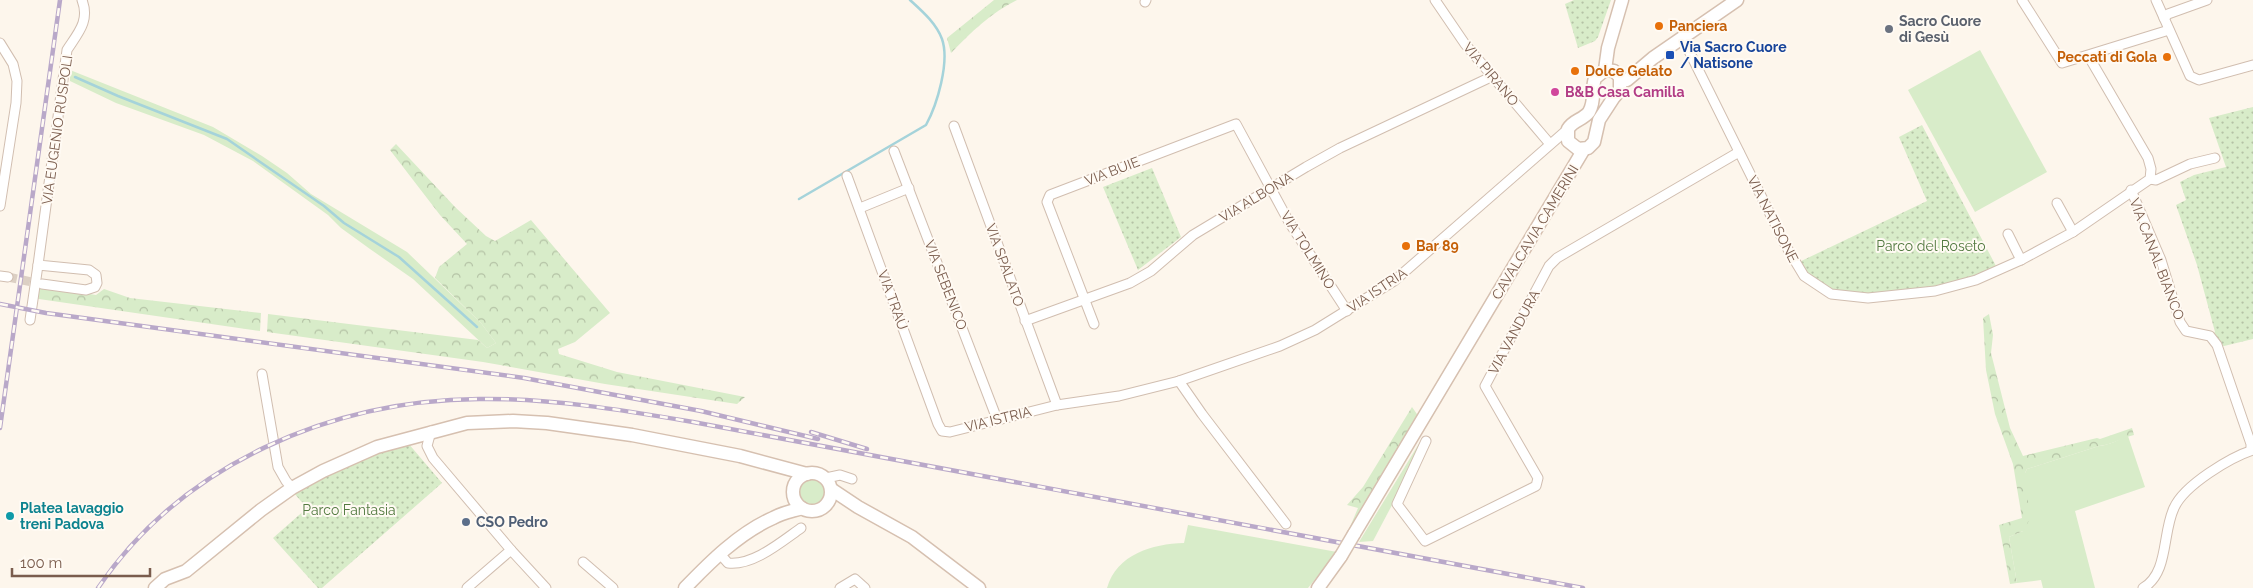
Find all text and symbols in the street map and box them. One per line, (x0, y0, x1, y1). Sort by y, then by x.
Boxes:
place label: Sacro Cuore di Gesù (1899, 13, 1982, 45)
place label: Panciera (1669, 18, 1727, 34)
marker: Panciera (1653, 20, 1665, 32)
marker: Sacro Cuore di Gesù (1883, 23, 1895, 35)
street label: VIA PIRANO (1460, 39, 1522, 109)
place label: Via Sacro Cuore / Natisone (1680, 39, 1787, 71)
marker: Via Sacro Cuore / Natisone (1664, 49, 1676, 61)
place label: Peccati di Gola (2057, 49, 2157, 65)
marker: Peccati di Gola (2161, 51, 2173, 63)
street label: VIA EUGENIO RUSPOLI (39, 54, 75, 206)
place label: Dolce Gelato (1585, 63, 1673, 79)
marker: Dolce Gelato (1569, 65, 1581, 77)
place label: B&B Casa Camilla (1565, 84, 1684, 100)
marker: B&B Casa Camilla (1549, 86, 1561, 98)
street label: VIA BUIE (1082, 153, 1142, 189)
street label: CAVALCAVIA CAMERINI (1488, 162, 1582, 302)
street label: VIA ALBONA (1216, 169, 1296, 225)
street label: VIA NATISONE (1744, 173, 1802, 265)
street label: VIA CANAL BIANCO (2126, 196, 2188, 322)
street label: VIA TOLMINO (1278, 208, 1338, 292)
street label: VIA SPALATO (983, 221, 1027, 309)
street label: VIA SEBENICO (922, 238, 970, 332)
place label: Bar 89 (1416, 238, 1459, 254)
park label: Parco del Roseto (1876, 238, 1986, 254)
marker: Bar 89 (1400, 240, 1412, 252)
street label: VIA ISTRIA (1344, 264, 1410, 316)
street label: VIA TRAÙ (875, 268, 912, 332)
street label: VIA VANDURA (1485, 287, 1543, 377)
street label: VIA ISTRIA (963, 403, 1034, 435)
place label: Platea lavaggio treni Padova (20, 500, 124, 532)
park label: Parco Fantasia (302, 502, 396, 518)
marker: Platea lavaggio treni Padova (4, 510, 16, 522)
place label: CSO Pedro (476, 514, 548, 530)
marker: CSO Pedro (460, 516, 472, 528)
scale bar (12, 546, 150, 578)
text: 100 m (20, 554, 62, 572)

